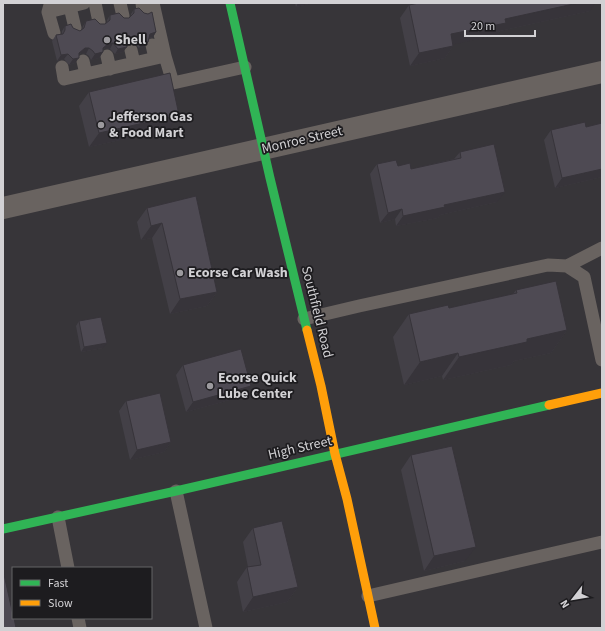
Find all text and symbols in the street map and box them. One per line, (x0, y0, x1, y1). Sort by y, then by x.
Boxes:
scale bar (465, 12, 535, 38)
text: 20 m (471, 18, 495, 35)
place label: Shell (115, 30, 146, 50)
marker: Shell (102, 35, 112, 45)
place label: Jefferson Gas & Food Mart (109, 107, 192, 143)
marker: Jefferson Gas & Food Mart (96, 120, 106, 130)
street label: Monroe Street (260, 121, 345, 159)
place label: Ecorse Car Wash (188, 263, 288, 283)
street label: Southfield Road (296, 264, 338, 360)
marker: Ecorse Car Wash (175, 268, 185, 278)
place label: Ecorse Quick Lube Center (218, 368, 297, 404)
marker: Ecorse Quick Lube Center (205, 381, 215, 391)
street label: High Street (266, 431, 334, 465)
legend (12, 567, 152, 619)
text: Fast (48, 575, 68, 592)
north arrow (553, 579, 593, 619)
text: Slow (48, 595, 73, 612)
text: N (557, 597, 573, 611)

